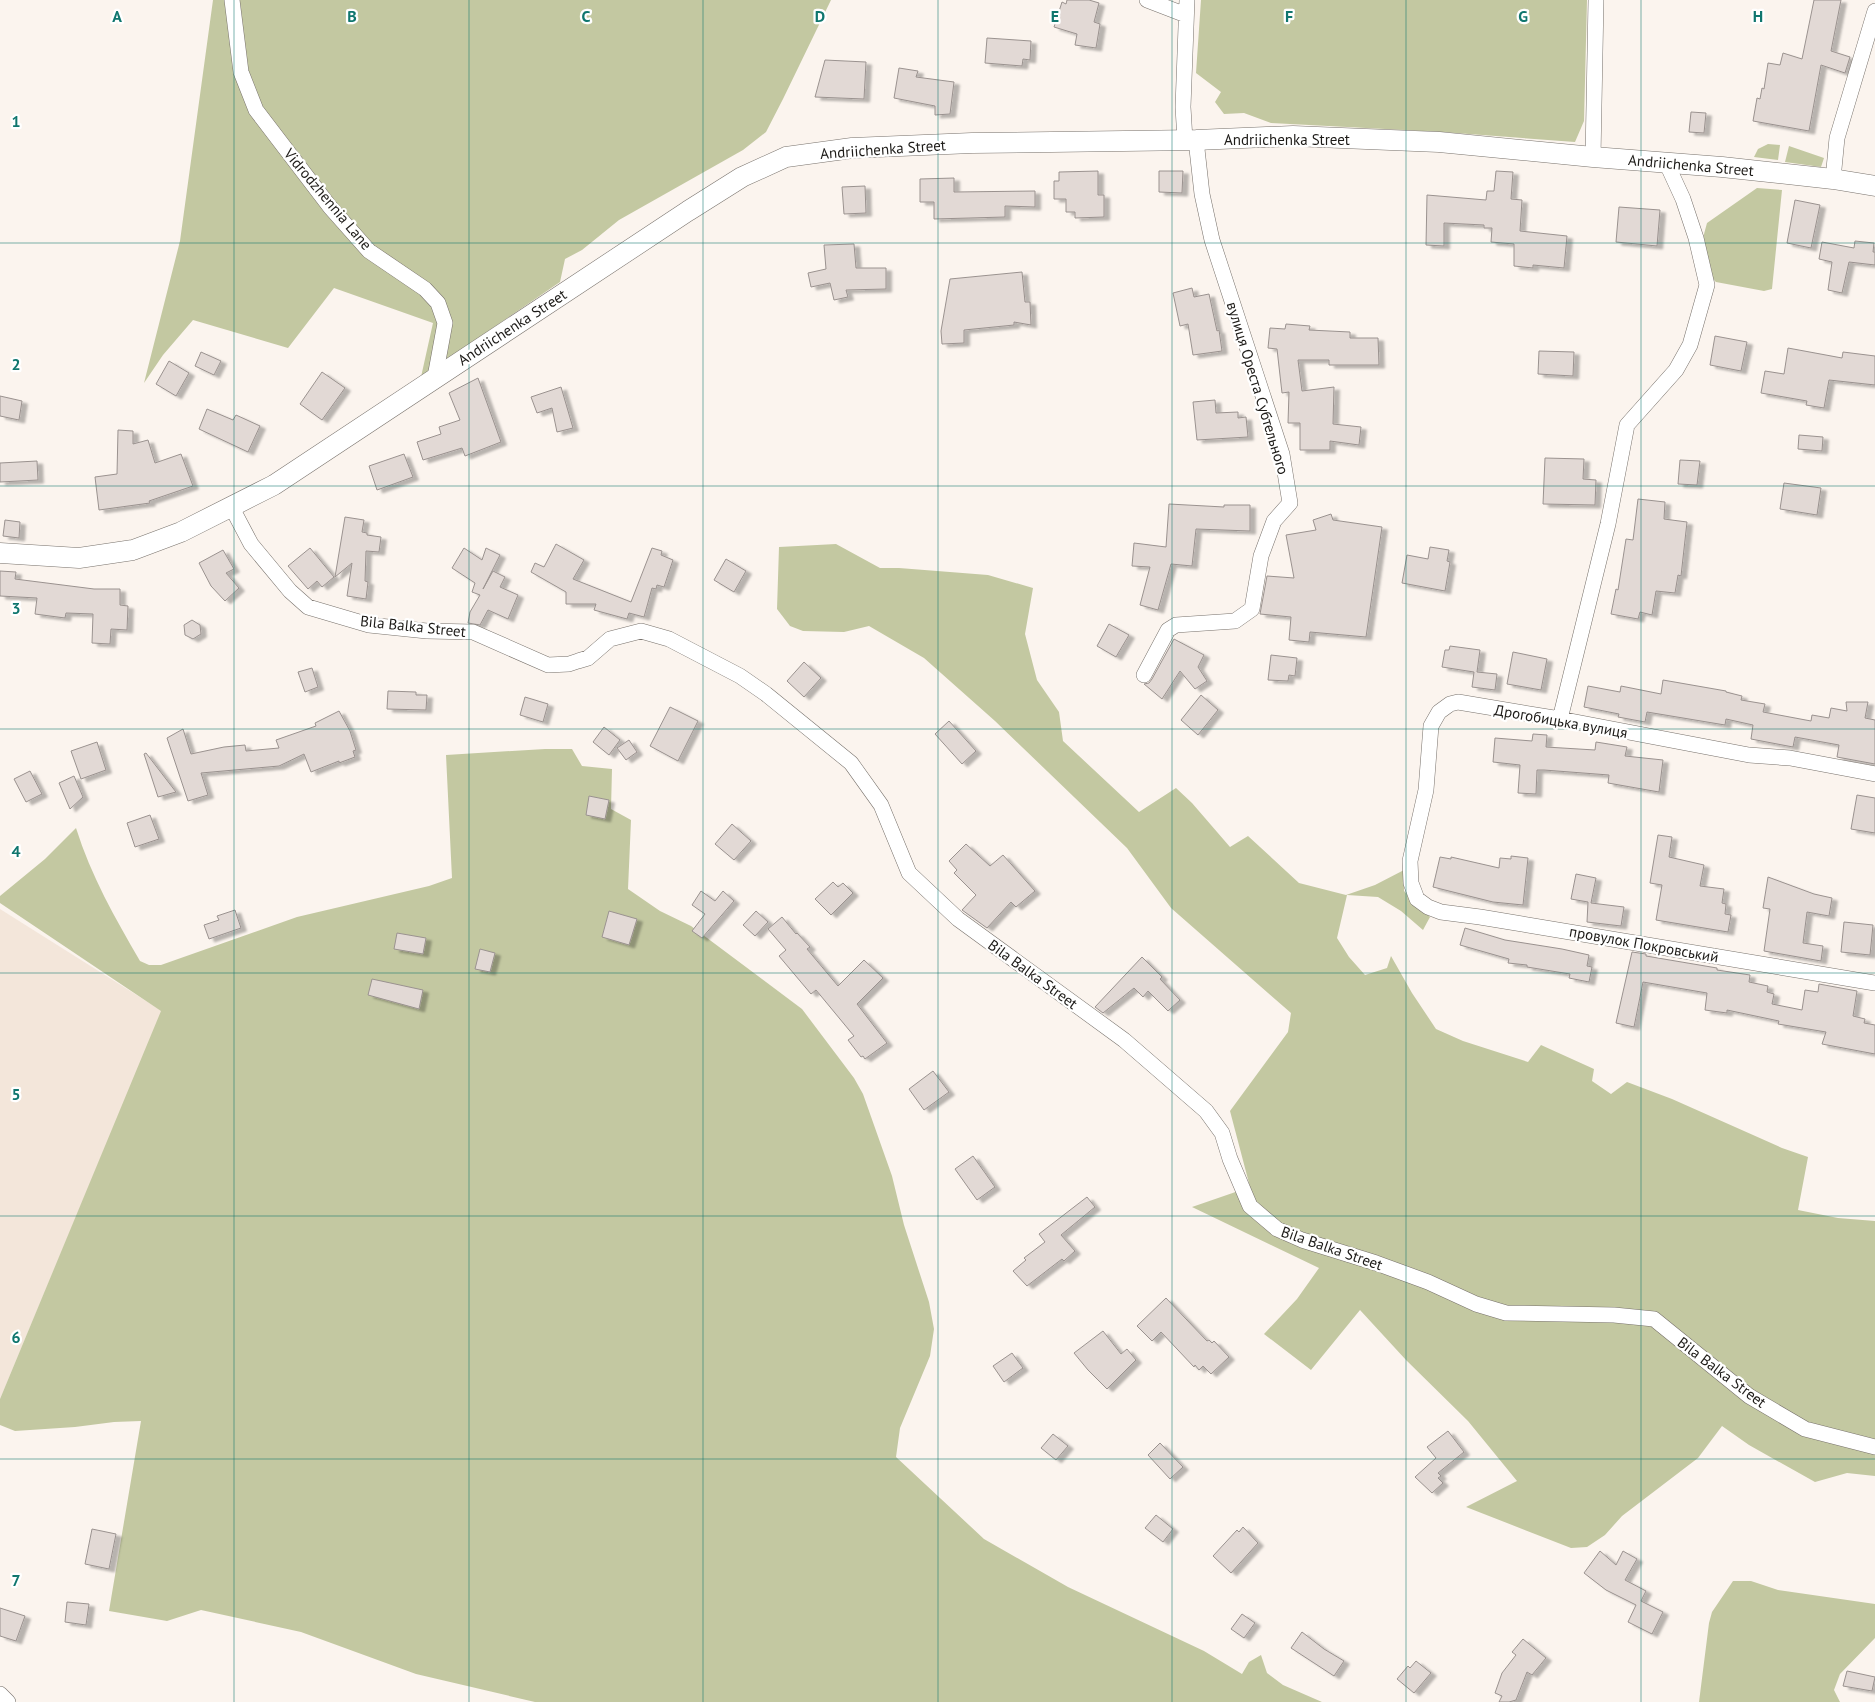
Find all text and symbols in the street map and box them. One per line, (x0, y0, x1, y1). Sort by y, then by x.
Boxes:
text: A (112, 6, 122, 26)
text: B (347, 6, 357, 26)
text: C (582, 6, 591, 26)
text: D (815, 6, 825, 26)
text: E (1051, 6, 1059, 26)
text: F (1285, 6, 1293, 26)
text: G (1518, 6, 1528, 26)
text: H (1753, 6, 1763, 26)
text: 1 (11, 111, 21, 131)
street label: Andriichenka Street (1224, 130, 1350, 149)
street label: Andriichenka Street (820, 135, 946, 163)
street label: Vidrodzhennia Lane (279, 144, 376, 254)
street label: Andriichenka Street (1627, 150, 1755, 180)
street label: Andriichenka Street (454, 285, 570, 369)
street label: вулиця Ореста Субтельного (1223, 299, 1293, 477)
text: 2 (11, 354, 21, 374)
text: 3 (11, 598, 21, 618)
street label: Bila Balka Street (359, 611, 467, 641)
street label: Дрогобицька вулиця (1493, 700, 1629, 742)
text: 4 (11, 841, 21, 861)
street label: провулок Покровський (1568, 922, 1720, 966)
street label: Bila Balka Street (984, 935, 1082, 1013)
text: 5 (11, 1084, 21, 1104)
street label: Bila Balka Street (1279, 1222, 1385, 1274)
text: 6 (11, 1327, 21, 1347)
street label: Bila Balka Street (1674, 1332, 1770, 1412)
text: 7 (11, 1570, 21, 1590)

